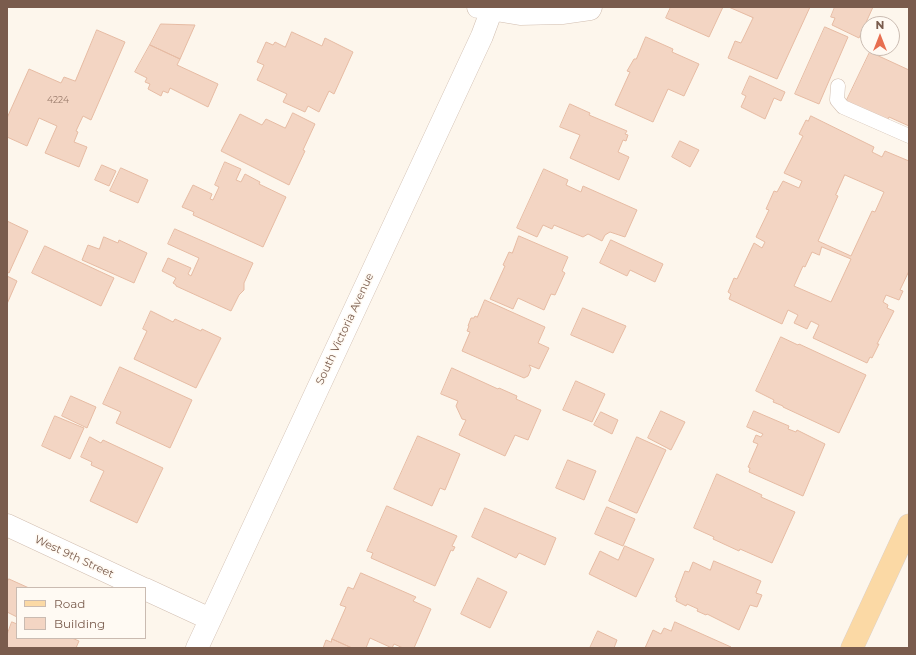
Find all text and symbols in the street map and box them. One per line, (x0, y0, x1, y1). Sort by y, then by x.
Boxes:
north arrow (860, 16, 900, 56)
text: N (876, 18, 884, 32)
house number: 4224 (47, 95, 69, 105)
street label: South Victoria Avenue (313, 271, 377, 387)
street label: West 9th Street (32, 533, 116, 581)
legend (16, 587, 146, 639)
text: Road (54, 596, 85, 611)
text: Building (54, 616, 105, 631)

